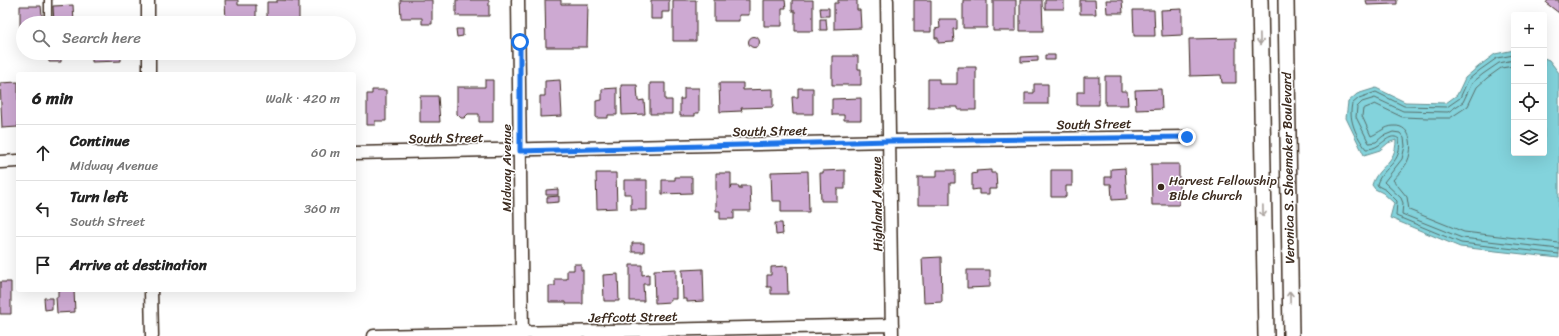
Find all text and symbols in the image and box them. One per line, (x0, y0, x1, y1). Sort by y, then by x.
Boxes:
map controls (1511, 12, 1547, 156)
button: + (1511, 12, 1547, 48)
search box (16, 16, 356, 60)
text: Search here (62, 25, 141, 51)
icon: search (30, 27, 52, 49)
one-way arrow (1256, 32, 1264, 45)
route start (511, 33, 529, 51)
button: − (1511, 48, 1547, 84)
street label: Veronica S. Shoemaker Boulevard (1275, 71, 1301, 264)
text: 6 min (32, 83, 73, 113)
button: locate (1511, 84, 1547, 120)
text: Walk · 420 m (265, 87, 340, 110)
street label: South Street (1056, 112, 1132, 136)
street label: South Street (732, 119, 808, 143)
button: layers (1511, 120, 1547, 156)
street label: Midway Avenue (495, 124, 518, 212)
street label: South Street (408, 126, 484, 150)
text: Continue (70, 128, 130, 154)
route end (1178, 128, 1196, 146)
text: 60 m (311, 141, 340, 164)
icon: ahead (32, 142, 54, 164)
text: Midway Avenue (70, 154, 158, 177)
street label: Highland Avenue (865, 156, 889, 252)
place label: Harvest Fellowship Bible Church (1169, 169, 1277, 207)
marker: Harvest Fellowship Bible Church (1156, 182, 1166, 192)
text: Turn left (70, 184, 128, 210)
text: 360 m (304, 197, 340, 220)
icon: left (32, 198, 54, 220)
one-way arrow (1259, 204, 1267, 217)
text: South Street (70, 210, 145, 233)
text: Arrive at destination (70, 252, 207, 278)
icon: arrive (32, 254, 54, 276)
one-way arrow (1286, 291, 1294, 304)
street label: Jeffcott Street (587, 305, 678, 329)

